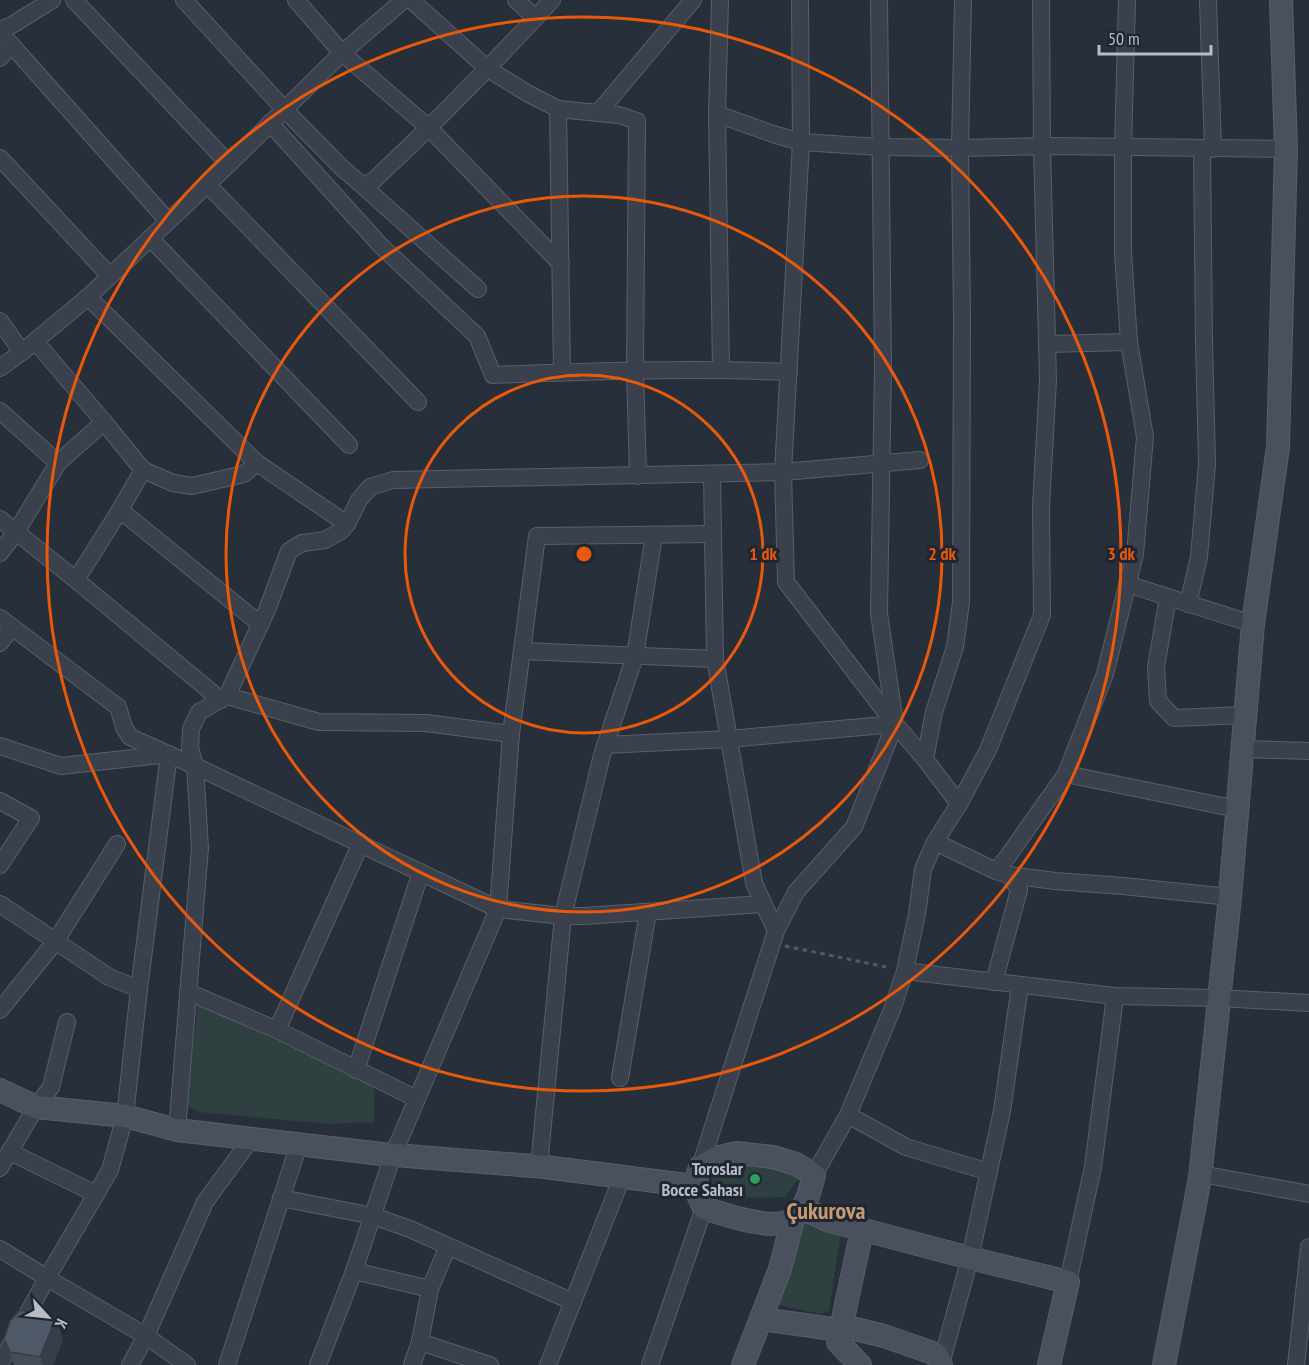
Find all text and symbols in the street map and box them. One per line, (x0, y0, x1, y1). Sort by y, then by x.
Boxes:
scale bar (1099, 18, 1212, 56)
text: 50 m (1108, 27, 1140, 50)
text: 1 dk (749, 542, 777, 565)
text: 2 dk (928, 542, 956, 565)
text: 3 dk (1107, 542, 1135, 565)
centre of rings (574, 544, 594, 564)
place label: Toroslar Bocce Sahası (661, 1157, 744, 1201)
marker: Toroslar Bocce Sahası (748, 1172, 762, 1186)
district label: Çukurova (786, 1195, 866, 1226)
north arrow (18, 1287, 78, 1347)
text: K (50, 1316, 72, 1333)

